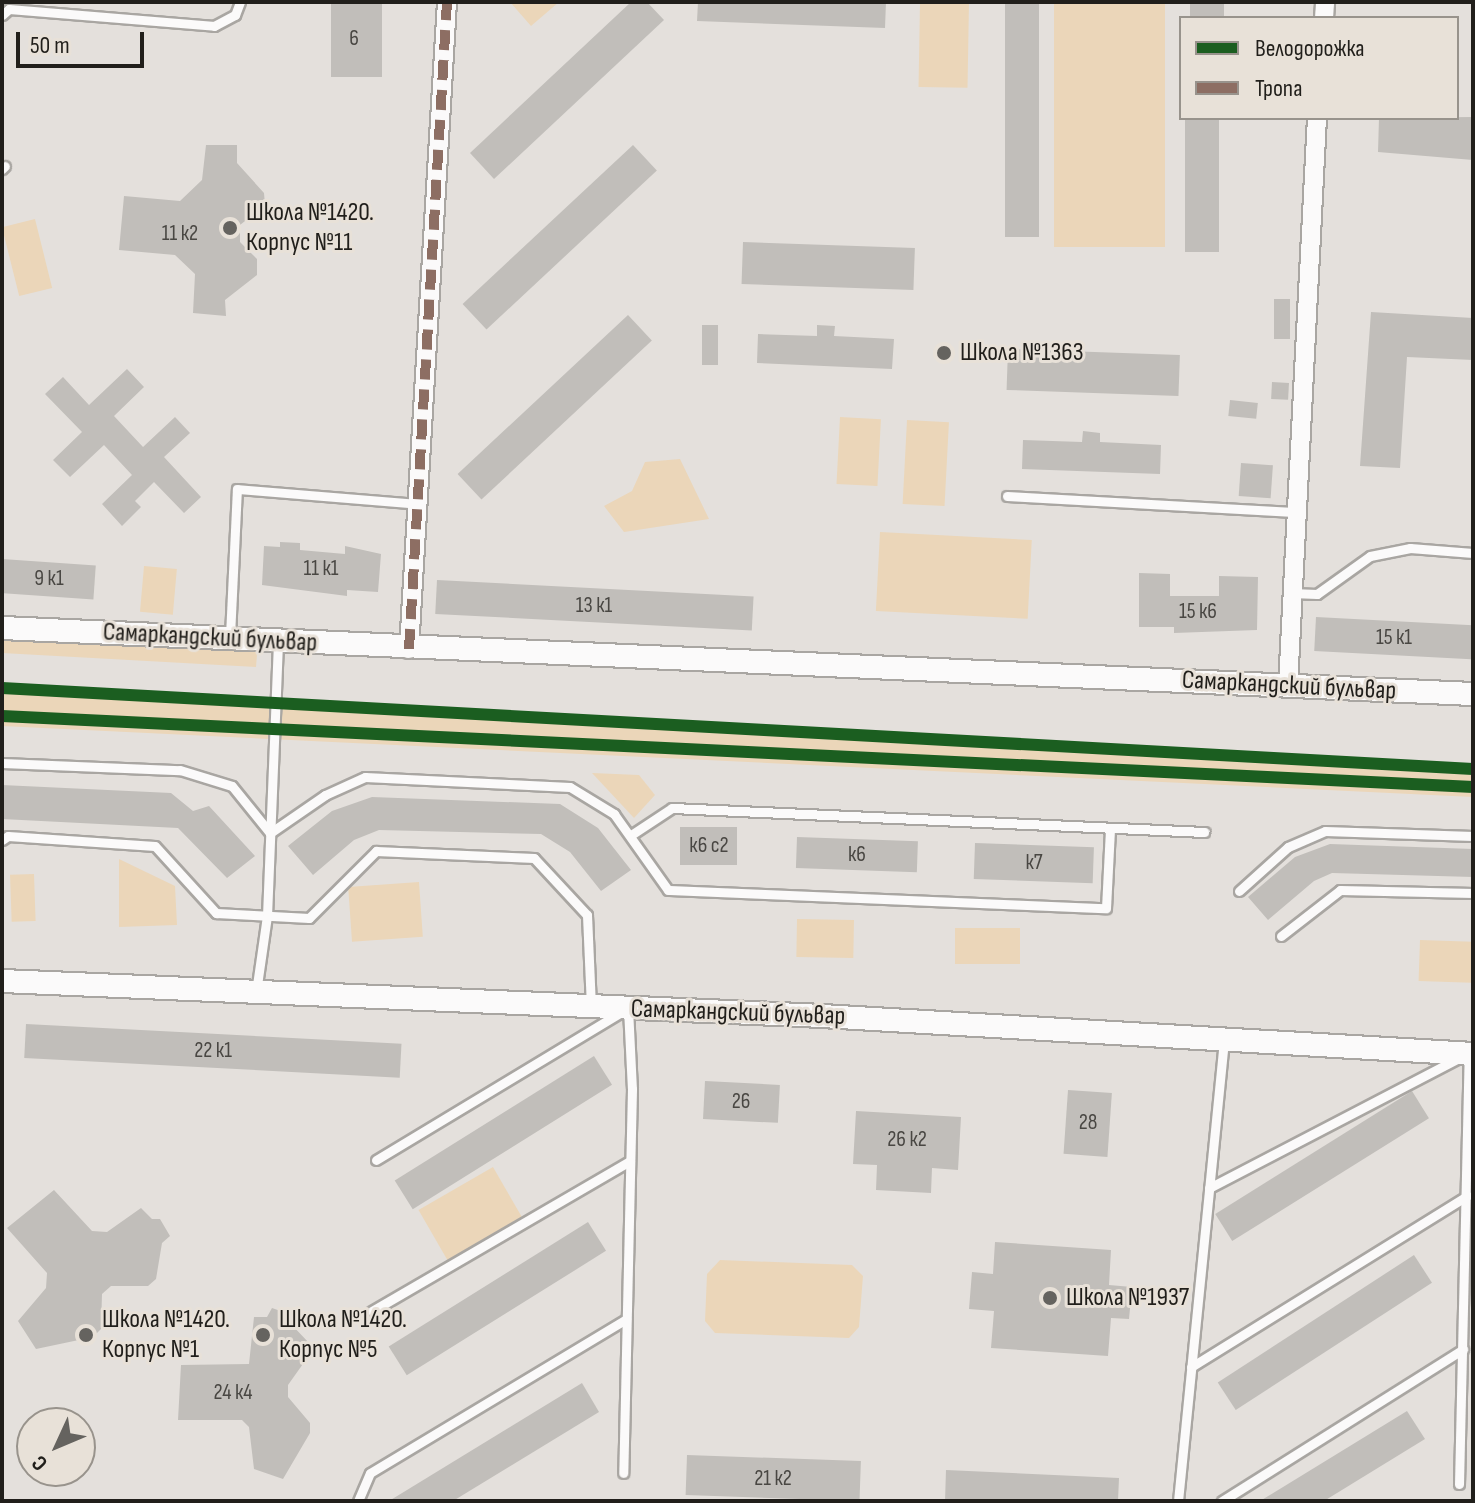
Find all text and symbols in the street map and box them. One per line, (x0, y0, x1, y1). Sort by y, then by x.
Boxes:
scale bar (20, 16, 148, 66)
legend (1179, 16, 1459, 120)
house number: 6 (349, 26, 359, 52)
text: 50 m (30, 31, 70, 60)
text: Велодорожка (1255, 34, 1365, 63)
text: Тропа (1255, 74, 1302, 103)
place label: Школа №1420. Корпус №11 (246, 197, 375, 258)
marker: Школа №1420. Корпус №11 (221, 219, 239, 237)
house number: 11 к2 (162, 221, 198, 247)
place label: Школа №1363 (960, 337, 1084, 369)
marker: Школа №1363 (935, 344, 953, 362)
house number: 11 к1 (304, 556, 338, 582)
house number: 9 к1 (34, 566, 64, 592)
house number: 13 к1 (576, 593, 612, 619)
house number: 15 к6 (1179, 599, 1217, 625)
street label: Самаркандский бульвар (102, 617, 318, 659)
house number: 15 к1 (1376, 625, 1412, 651)
street label: Самаркандский бульвар (1181, 665, 1397, 707)
house number: к6 с2 (689, 833, 729, 859)
house number: к6 (848, 842, 866, 868)
house number: к7 (1025, 850, 1043, 876)
street label: Самаркандский бульвар (630, 994, 846, 1032)
house number: 22 к1 (194, 1038, 232, 1064)
house number: 26 (732, 1089, 750, 1115)
house number: 28 (1079, 1110, 1097, 1136)
house number: 26 к2 (887, 1127, 927, 1153)
place label: Школа №1937 (1066, 1282, 1189, 1314)
marker: Школа №1937 (1041, 1289, 1059, 1307)
place label: Школа №1420. Корпус №1 (102, 1304, 231, 1366)
place label: Школа №1420. Корпус №5 (279, 1304, 408, 1366)
marker: Школа №1420. Корпус №1 (77, 1326, 95, 1344)
marker: Школа №1420. Корпус №5 (254, 1326, 272, 1344)
house number: 24 к4 (213, 1380, 253, 1406)
north arrow (16, 1407, 96, 1487)
text: С (26, 1449, 53, 1476)
house number: 21 к2 (754, 1466, 792, 1492)

